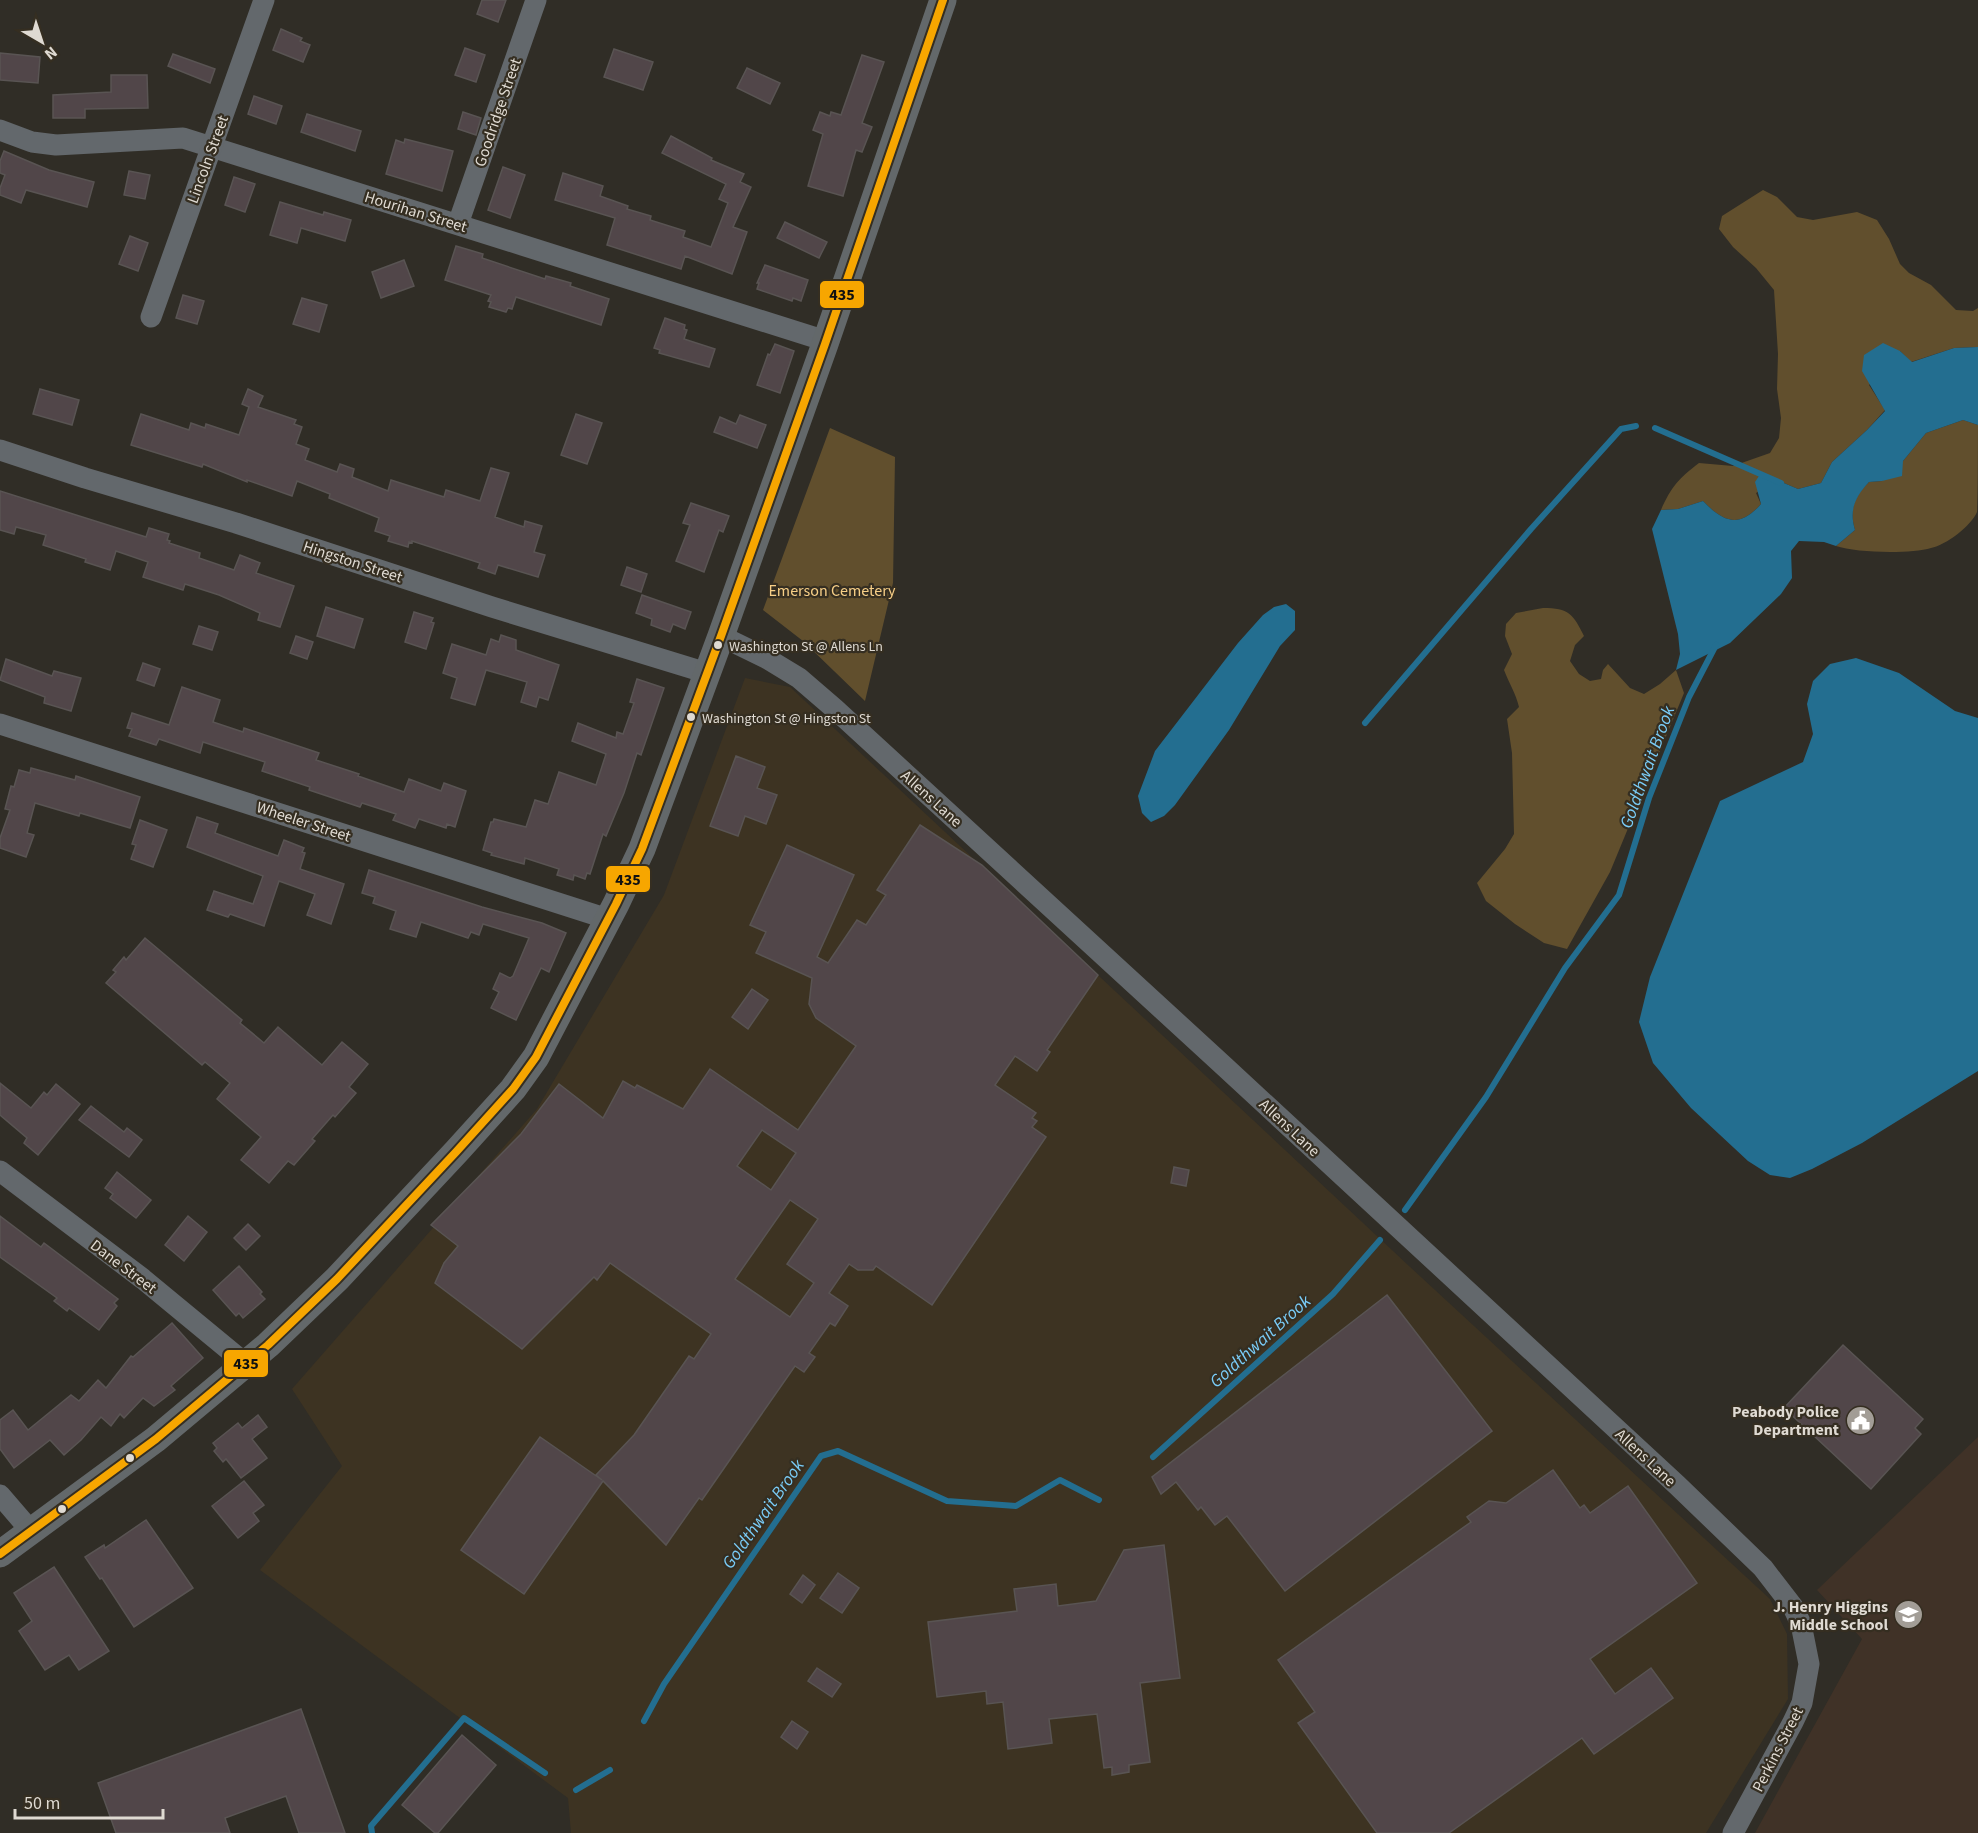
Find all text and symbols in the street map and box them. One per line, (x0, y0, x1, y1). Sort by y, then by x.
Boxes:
north arrow (12, 12, 72, 72)
text: N (40, 41, 62, 65)
street label: Goodridge Street (469, 55, 527, 170)
street label: Lincoln Street (182, 112, 234, 206)
street label: Hourihan Street (362, 186, 470, 238)
line badge: 435 (819, 280, 865, 309)
text: 435 (829, 284, 855, 306)
street label: Hingston Street (300, 536, 406, 589)
park label: Emerson Cemetery (768, 580, 896, 602)
place label: Washington St @ Allens Ln (729, 637, 883, 657)
marker: Washington St @ Allens Ln (712, 639, 724, 651)
water label: Goldthwait Brook (1614, 702, 1681, 832)
place label: Washington St @ Hingston St (702, 709, 871, 729)
marker: Washington St @ Hingston St (685, 711, 697, 723)
street label: Allens Lane (896, 765, 967, 832)
street label: Wheeler Street (254, 796, 354, 848)
line badge: 435 (605, 865, 651, 893)
text: 435 (615, 869, 641, 891)
street label: Allens Lane (1254, 1094, 1325, 1162)
street label: Dane Street (86, 1235, 162, 1299)
water label: Goldthwait Brook (1204, 1289, 1317, 1394)
line badge: 435 (223, 1349, 269, 1378)
text: 435 (233, 1353, 259, 1375)
place label: Peabody Police Department (1732, 1401, 1839, 1441)
public building icon: Peabody Police Department (1844, 1404, 1876, 1436)
street label: Allens Lane (1610, 1424, 1681, 1492)
unlabelled marker (124, 1452, 136, 1464)
water label: Goldthwait Brook (716, 1454, 811, 1574)
unlabelled marker (56, 1503, 68, 1515)
place label: J. Henry Higgins Middle School (1773, 1596, 1888, 1636)
school or university icon: J. Henry Higgins Middle School (1893, 1599, 1925, 1631)
street label: Perkins Street (1747, 1703, 1809, 1796)
scale bar (15, 1782, 164, 1820)
text: 50 m (24, 1791, 60, 1816)

